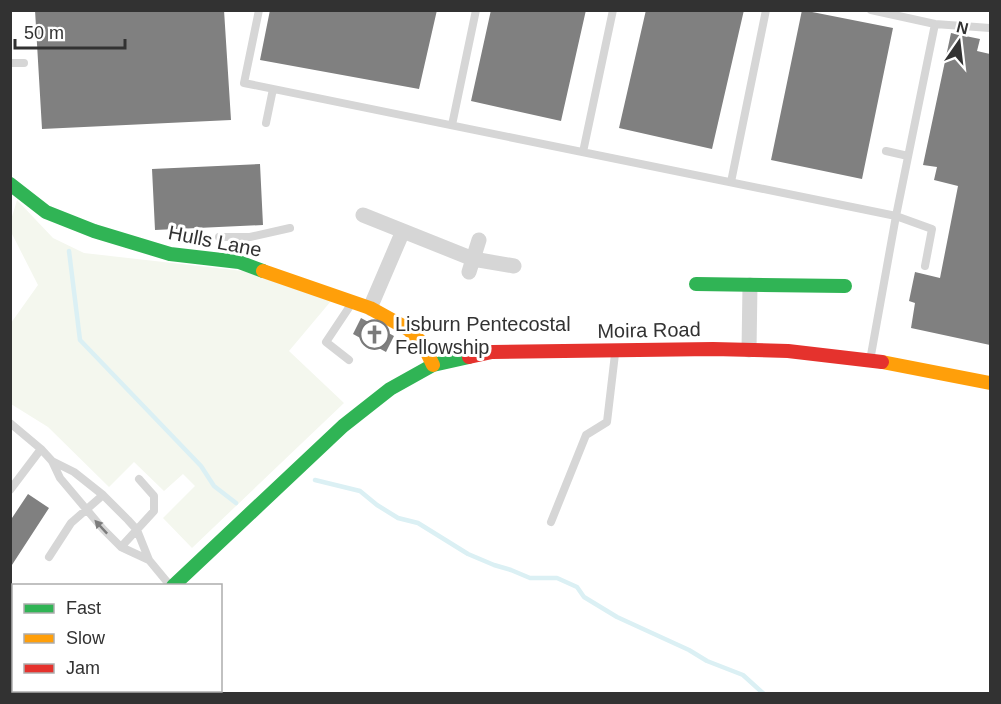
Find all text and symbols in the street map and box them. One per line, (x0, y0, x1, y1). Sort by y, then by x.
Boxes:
scale bar (15, 12, 124, 50)
north arrow (929, 12, 989, 72)
text: N (955, 18, 970, 38)
text: 50 m (24, 23, 64, 43)
street label: Hulls Lane (167, 221, 263, 261)
place label: Lisburn Pentecostal Fellowship (395, 313, 571, 358)
street label: Moira Road (597, 318, 701, 342)
church icon: Lisburn Pentecostal Fellowship (358, 319, 390, 351)
one-way arrow (95, 520, 109, 534)
legend (12, 584, 222, 692)
text: Fast (66, 598, 101, 618)
text: Slow (66, 628, 106, 648)
text: Jam (66, 658, 100, 678)

